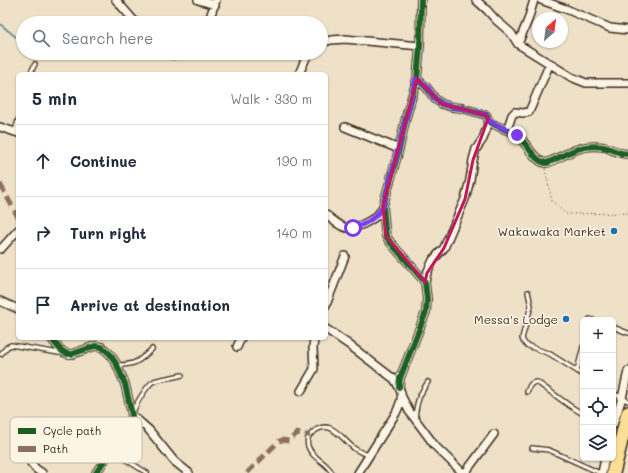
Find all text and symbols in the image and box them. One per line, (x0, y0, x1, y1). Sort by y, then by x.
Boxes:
north arrow (532, 12, 568, 48)
search box (16, 16, 328, 60)
icon: search (30, 27, 52, 49)
text: Search here (62, 28, 153, 48)
text: 5 min (32, 87, 77, 109)
text: Walk · 330 m (231, 90, 312, 107)
route end (508, 126, 526, 144)
icon: ahead (32, 150, 54, 172)
text: Continue (70, 151, 137, 171)
text: 190 m (276, 152, 312, 169)
route start (344, 219, 362, 237)
icon: right (32, 222, 54, 244)
text: Turn right (70, 223, 147, 243)
place label: Wakawaka Market (498, 223, 606, 239)
text: 140 m (276, 224, 312, 241)
marker: Wakawaka Market (609, 226, 619, 236)
icon: arrive (32, 294, 54, 316)
text: Arrive at destination (70, 295, 230, 315)
place label: Messa's Lodge (474, 311, 558, 327)
marker: Messa's Lodge (561, 314, 571, 324)
map controls (580, 317, 616, 461)
button: + (580, 317, 616, 353)
button: − (580, 353, 616, 389)
button: locate (580, 389, 616, 425)
legend (10, 417, 142, 463)
text: Cycle path (43, 423, 101, 438)
button: layers (580, 425, 616, 461)
text: Path (43, 441, 68, 456)

